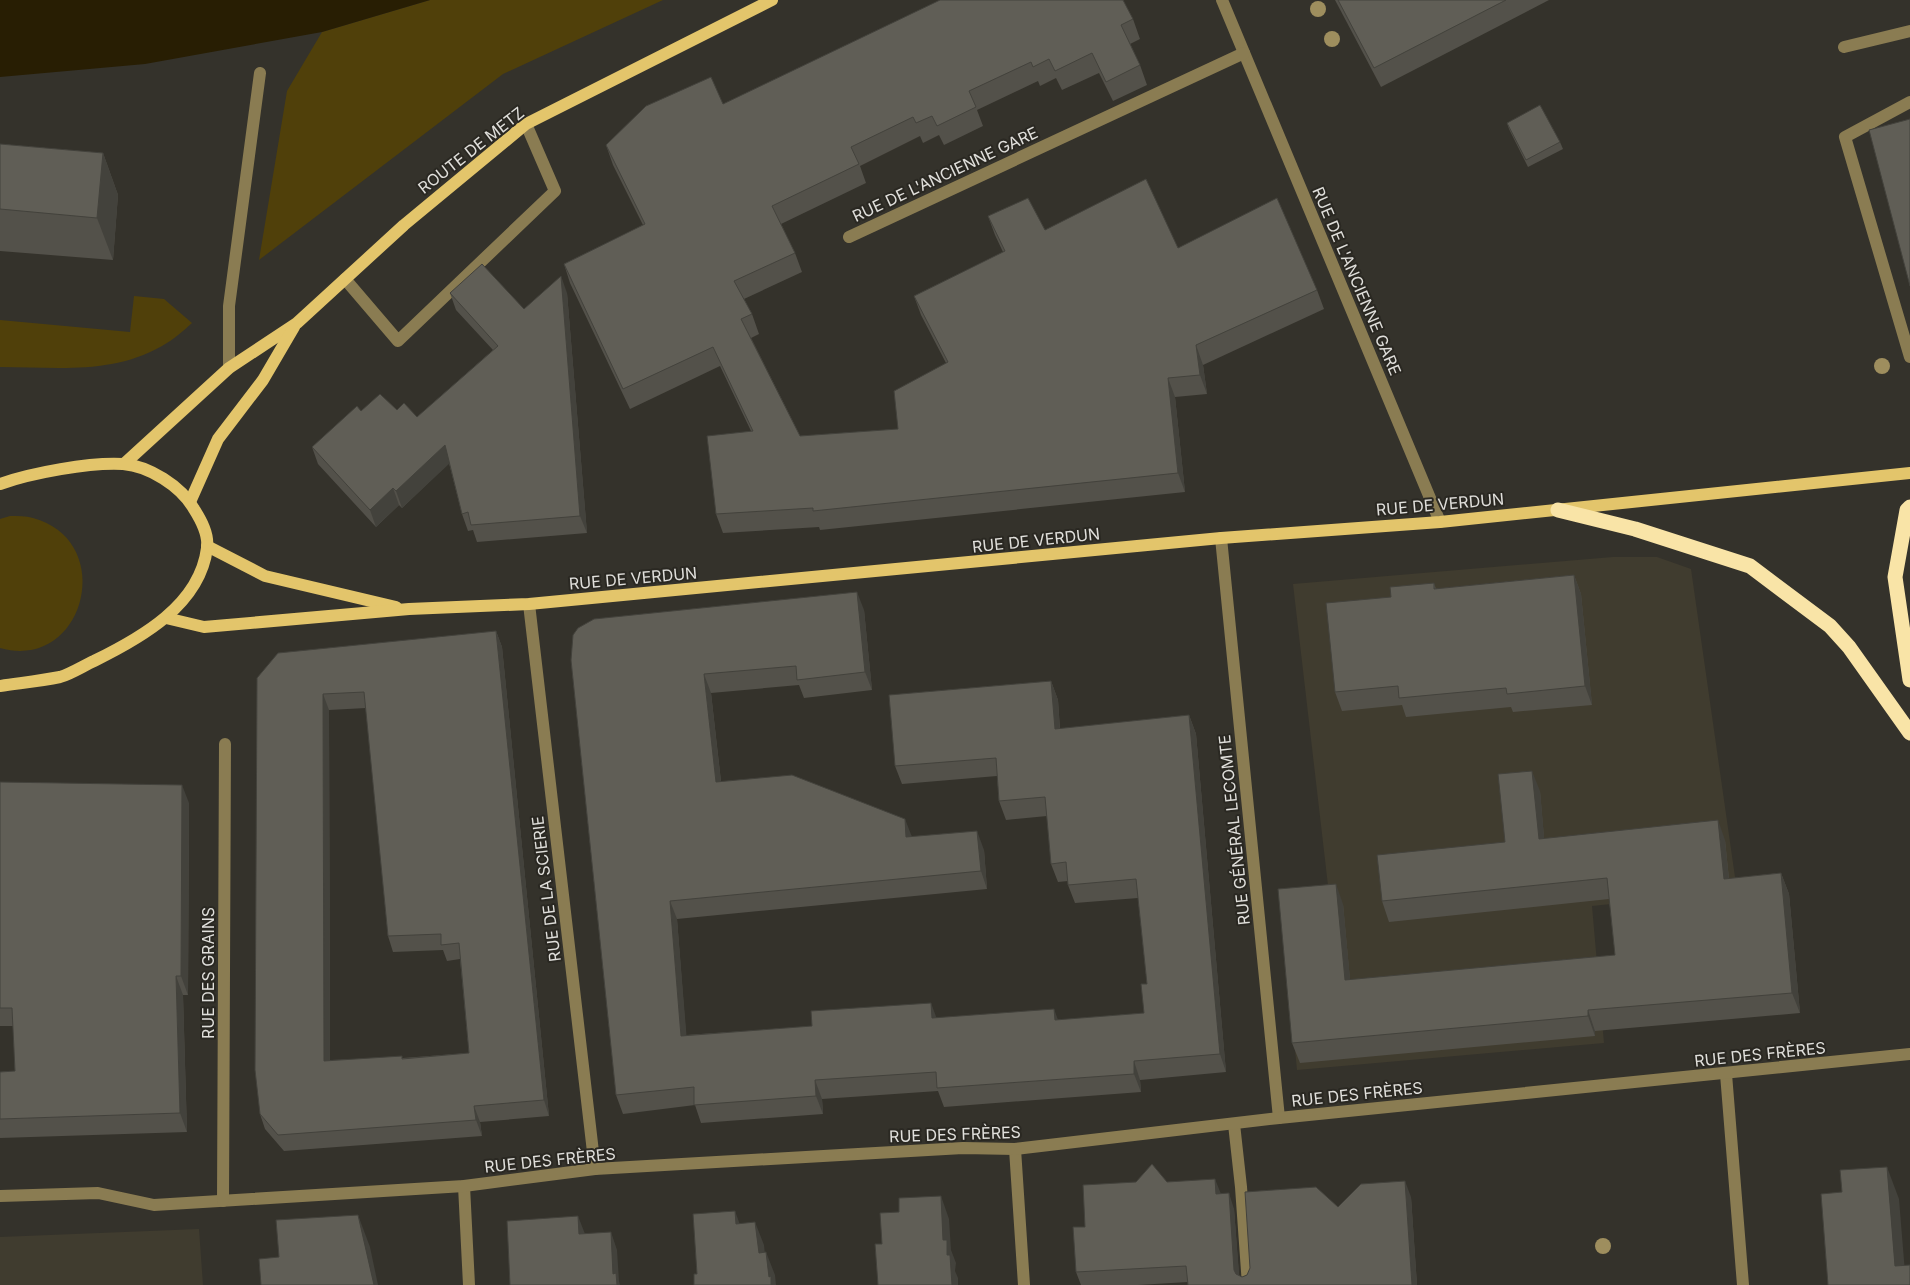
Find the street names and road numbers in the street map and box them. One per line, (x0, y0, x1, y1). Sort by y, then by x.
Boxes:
street label: ROUTE DE METZ (414, 102, 528, 198)
street label: RUE DE L'ANCIENNE GARE (849, 122, 1041, 226)
street label: RUE DE L'ANCIENNE GARE (1308, 184, 1406, 378)
street label: RUE DE VERDUN (1375, 488, 1505, 520)
street label: RUE DE VERDUN (971, 523, 1101, 557)
street label: RUE DE VERDUN (568, 562, 698, 594)
street label: RUE GÉNÉRAL LECOMTE (1214, 734, 1254, 926)
street label: RUE DE LA SCIERIE (527, 815, 565, 963)
street label: RUE DES GRAINS (198, 907, 218, 1039)
street label: RUE DES FRÈRES (1693, 1037, 1827, 1071)
street label: RUE DES FRÈRES (1290, 1077, 1424, 1111)
street label: RUE DES FRÈRES (889, 1122, 1021, 1146)
street label: RUE DES FRÈRES (483, 1143, 617, 1177)

